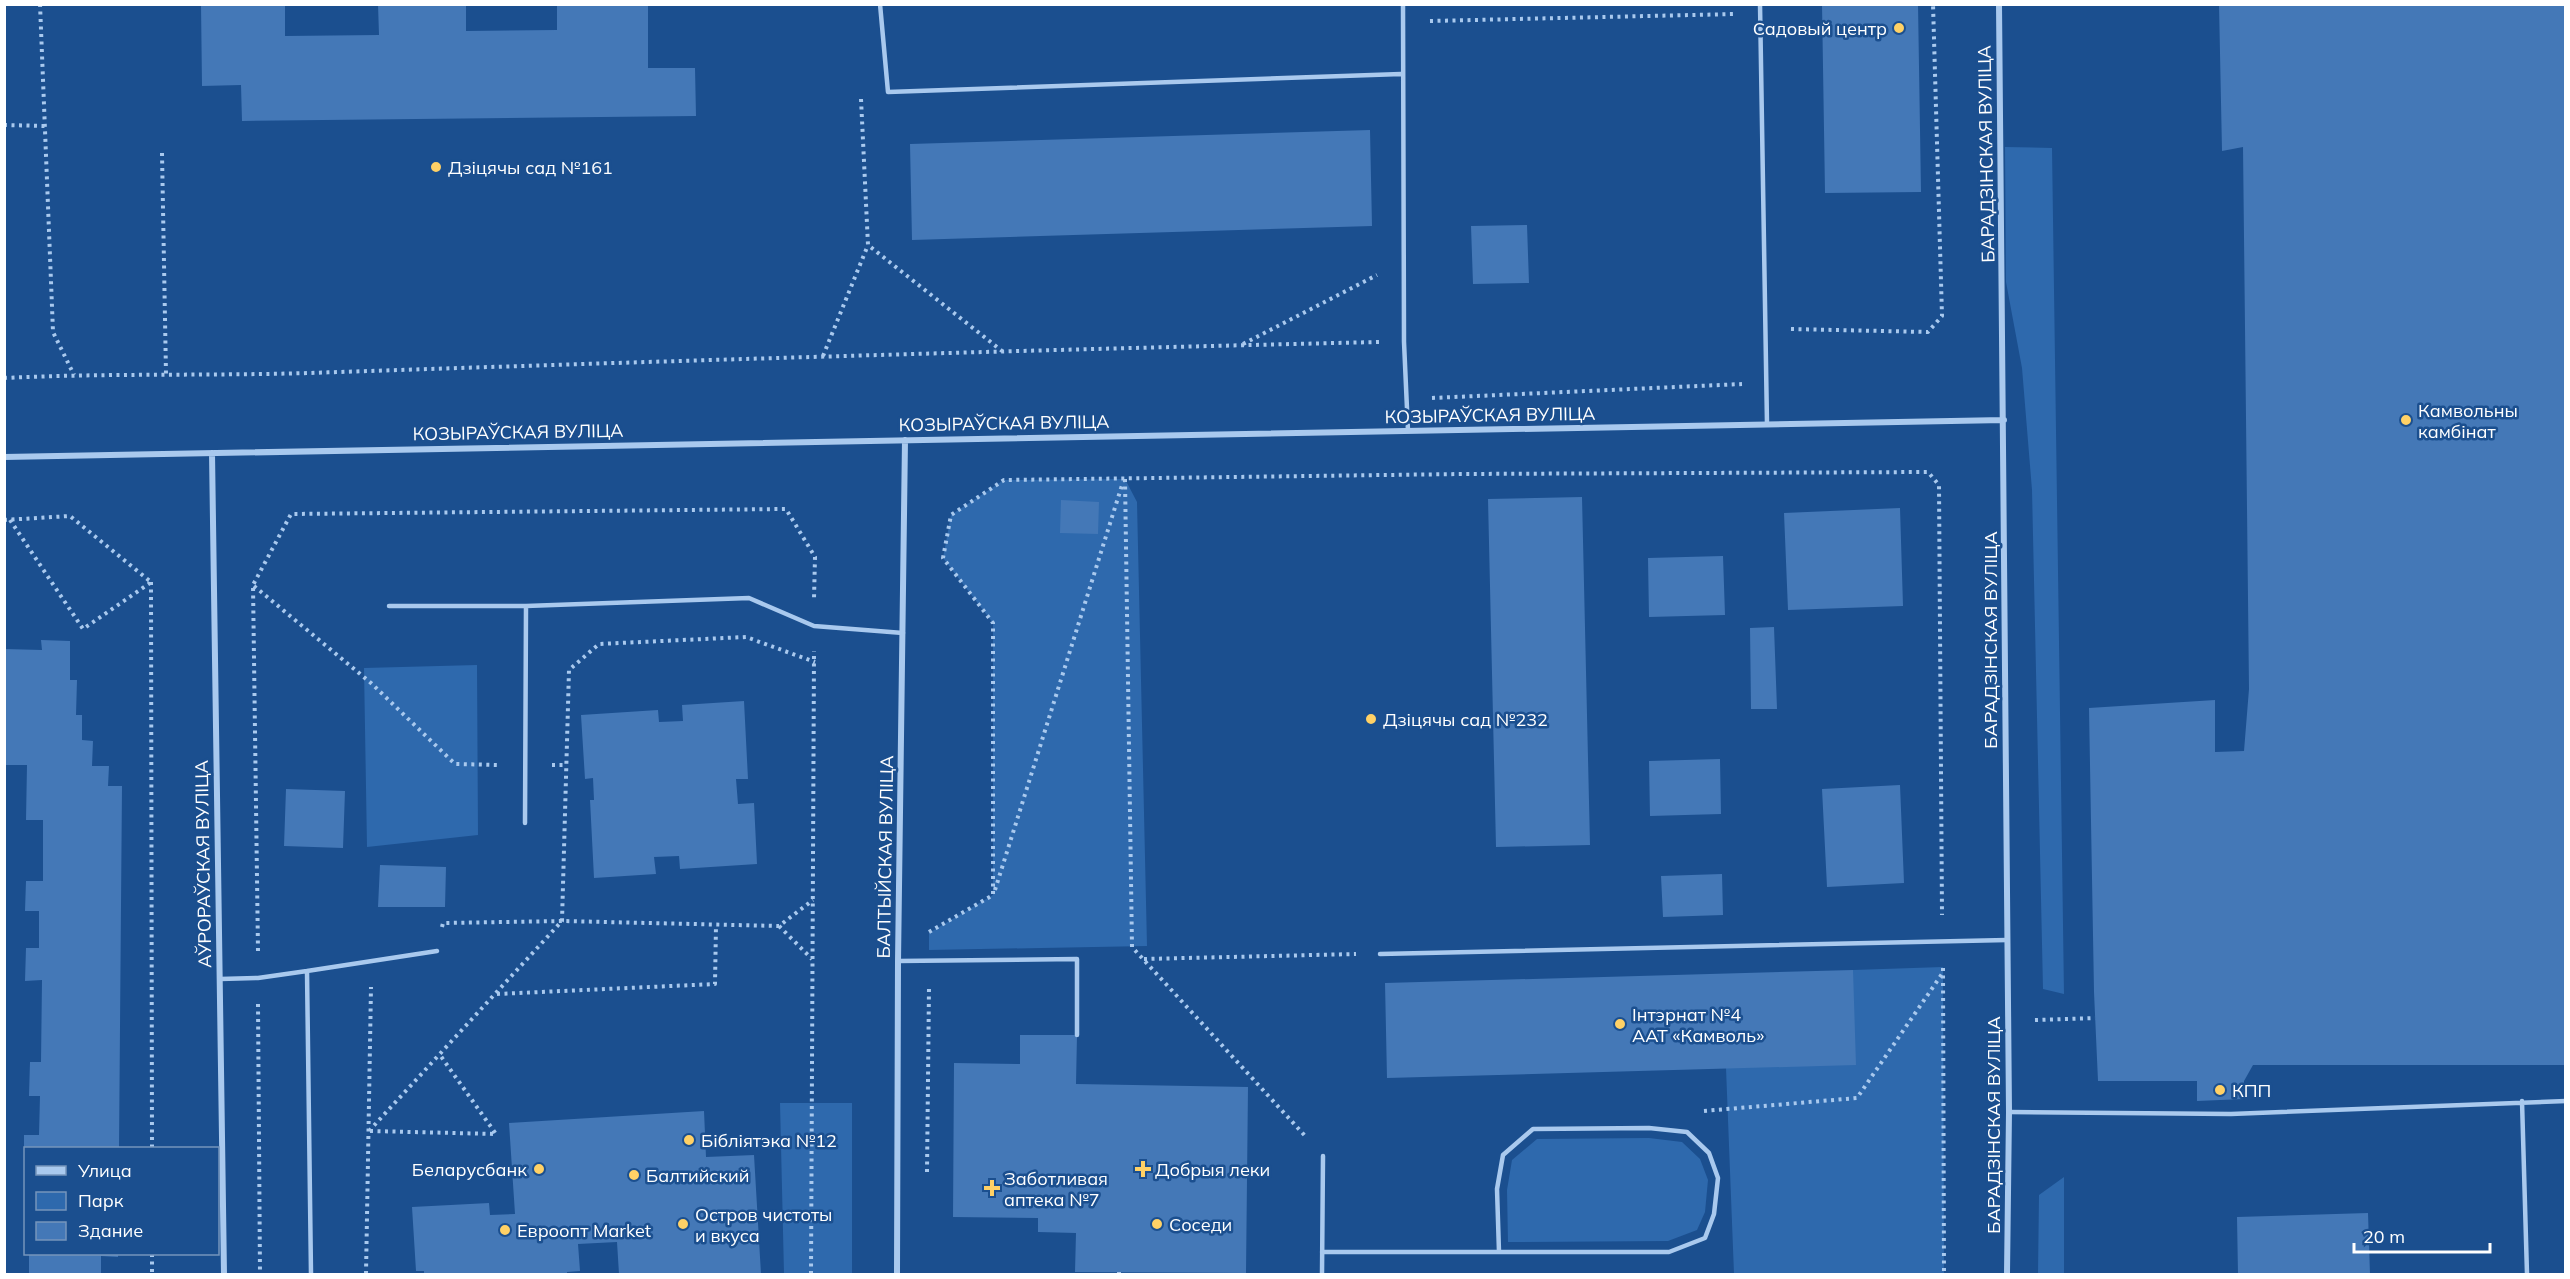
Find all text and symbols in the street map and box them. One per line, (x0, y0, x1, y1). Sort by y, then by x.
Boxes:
place label: Садовый центр (1753, 17, 1887, 40)
marker: Садовый центр (1892, 21, 1906, 35)
street label: БАРАДЗІНСКАЯ ВУЛІЦА (1973, 45, 1999, 263)
place label: Дзіцячы сад №161 (448, 156, 613, 179)
marker: Дзіцячы сад №161 (429, 160, 443, 174)
place label: Камвольны камбінат (2418, 399, 2518, 443)
street label: КОЗЫРАЎСКАЯ ВУЛІЦА (1384, 402, 1596, 428)
street label: КОЗЫРАЎСКАЯ ВУЛІЦА (898, 410, 1110, 436)
marker: Камвольны камбінат (2399, 413, 2413, 427)
street label: КОЗЫРАЎСКАЯ ВУЛІЦА (412, 419, 624, 445)
street label: БАРАДЗІНСКАЯ ВУЛІЦА (1979, 531, 2002, 749)
place label: Дзіцячы сад №232 (1383, 708, 1548, 731)
marker: Дзіцячы сад №232 (1364, 712, 1378, 726)
street label: БАЛТЫЙСКАЯ ВУЛІЦА (872, 755, 898, 959)
street label: АЎРОРАЎСКАЯ ВУЛІЦА (190, 760, 216, 968)
place label: Інтэрнат №4 ААТ «Камволь» (1632, 1003, 1764, 1047)
street label: БАРАДЗІНСКАЯ ВУЛІЦА (1982, 1016, 2005, 1234)
marker: Інтэрнат №4 ААТ «Камволь» (1613, 1017, 1627, 1031)
place label: КПП (2232, 1079, 2271, 1102)
marker: КПП (2213, 1083, 2227, 1097)
place label: Бібліятэка №12 (701, 1129, 837, 1152)
marker: Бібліятэка №12 (682, 1133, 696, 1147)
legend (24, 1147, 219, 1255)
place label: Беларусбанк (412, 1158, 527, 1181)
place label: Добрыя леки (1155, 1158, 1270, 1181)
text: Улица (77, 1159, 132, 1182)
marker: Беларусбанк (532, 1162, 546, 1176)
marker: Добрыя леки (1136, 1162, 1150, 1176)
place label: Балтийский (646, 1164, 750, 1187)
place label: Заботливая аптека №7 (1004, 1167, 1108, 1211)
marker: Балтийский (627, 1168, 641, 1182)
marker: Заботливая аптека №7 (985, 1181, 999, 1195)
text: Парк (78, 1189, 124, 1212)
place label: Остров чистоты и вкуса (695, 1203, 833, 1247)
place label: Соседи (1169, 1213, 1232, 1236)
scale bar (2354, 1216, 2490, 1254)
marker: Остров чистоты и вкуса (676, 1217, 690, 1231)
marker: Соседи (1150, 1217, 1164, 1231)
text: Здание (78, 1219, 143, 1242)
place label: Евроопт Market (517, 1219, 651, 1242)
marker: Евроопт Market (498, 1223, 512, 1237)
text: 20 m (2363, 1225, 2405, 1248)

